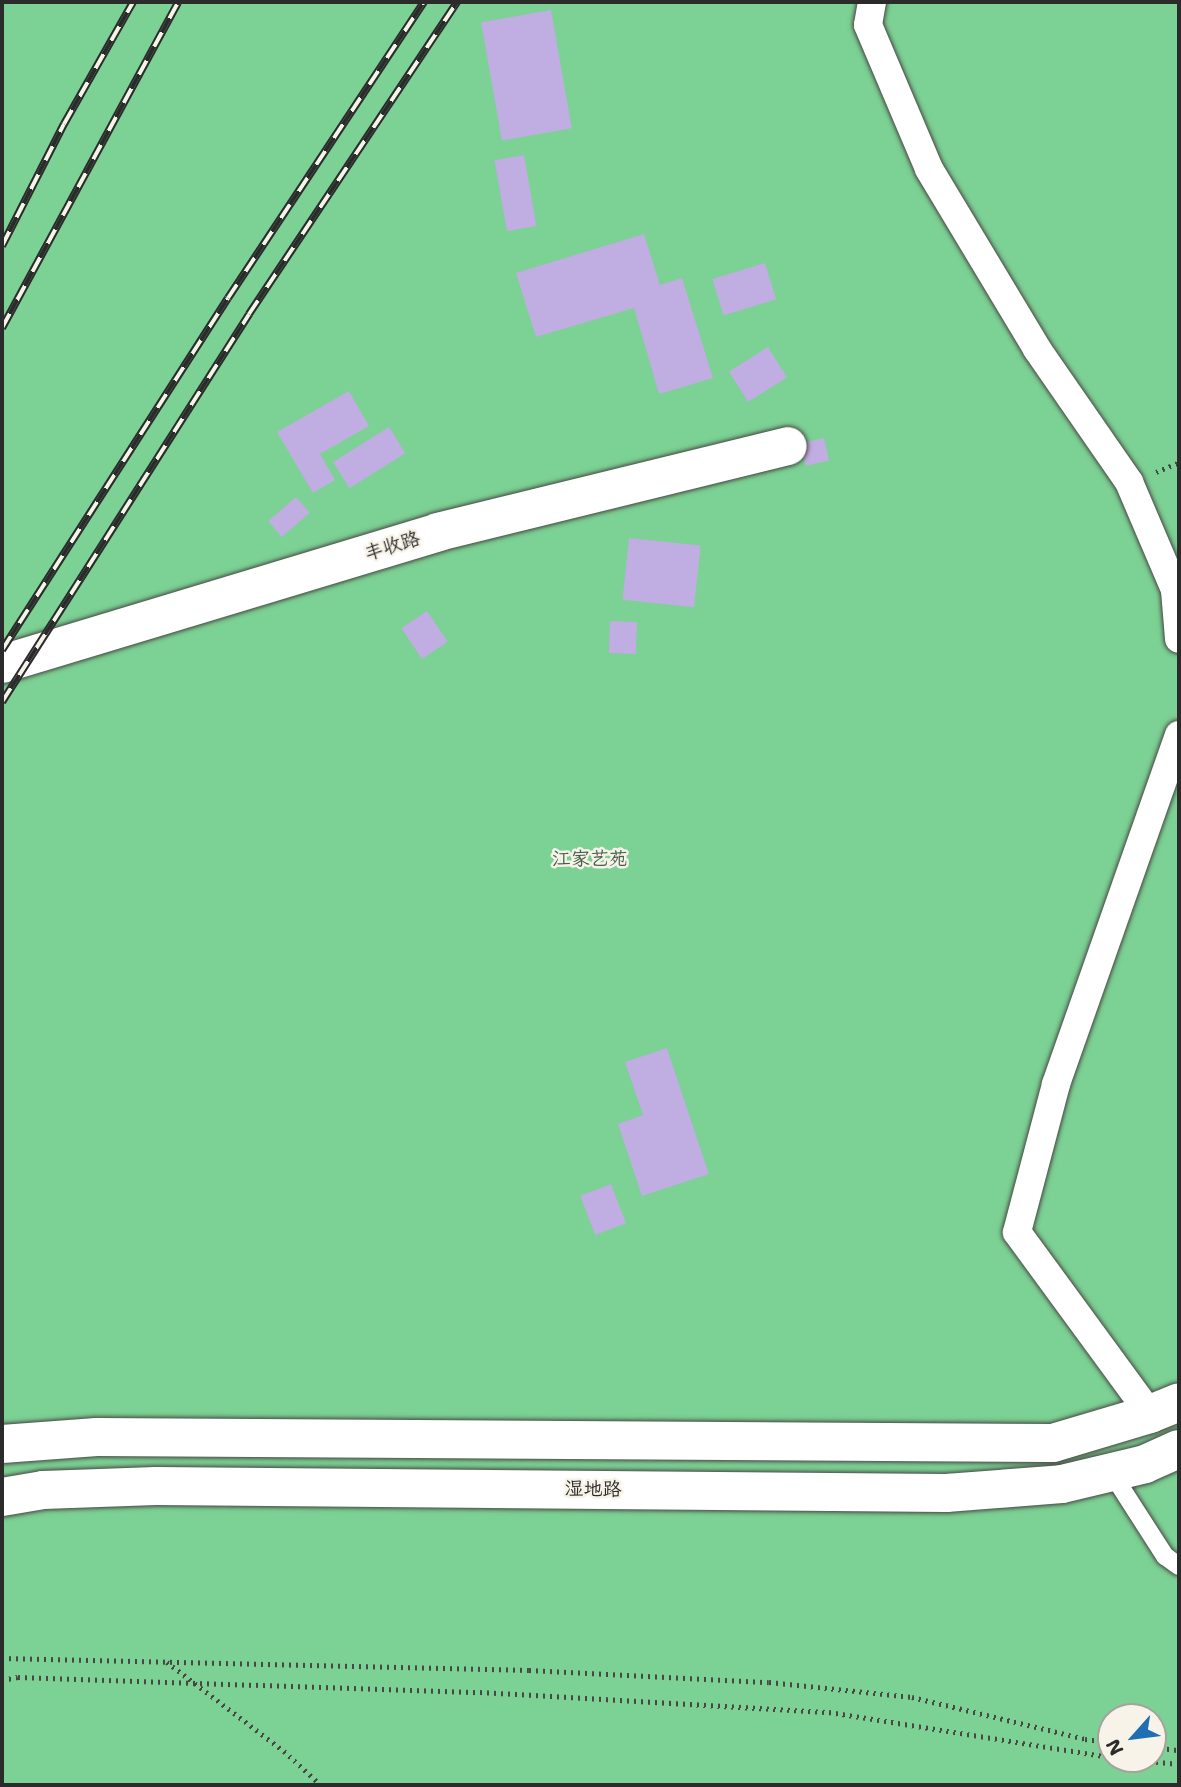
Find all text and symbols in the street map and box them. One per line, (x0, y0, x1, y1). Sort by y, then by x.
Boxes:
street label: 丰收路 (361, 527, 423, 565)
park label: 江家艺苑 (552, 848, 628, 870)
street label: 湿地路 (564, 1477, 622, 1501)
north arrow (1097, 1703, 1167, 1773)
text: N (1100, 1735, 1129, 1760)

